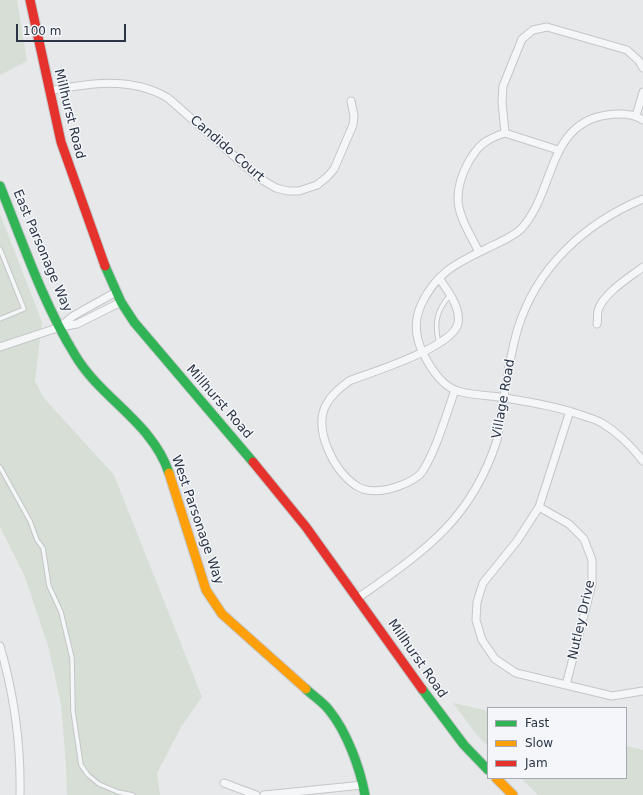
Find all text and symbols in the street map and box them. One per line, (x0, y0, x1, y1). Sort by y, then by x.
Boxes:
scale bar (18, 16, 128, 42)
text: 100 m (23, 24, 61, 38)
street label: Millhurst Road (50, 67, 88, 161)
street label: Candido Court (187, 113, 267, 185)
street label: East Parsonage Way (9, 187, 75, 315)
street label: Village Road (489, 358, 519, 440)
street label: Millhurst Road (183, 362, 255, 442)
street label: West Parsonage Way (168, 453, 226, 587)
street label: Nutley Drive (565, 579, 599, 661)
street label: Millhurst Road (384, 617, 450, 701)
legend (487, 707, 627, 779)
text: Fast (525, 716, 549, 730)
text: Slow (525, 736, 553, 750)
text: Jam (525, 756, 548, 770)

